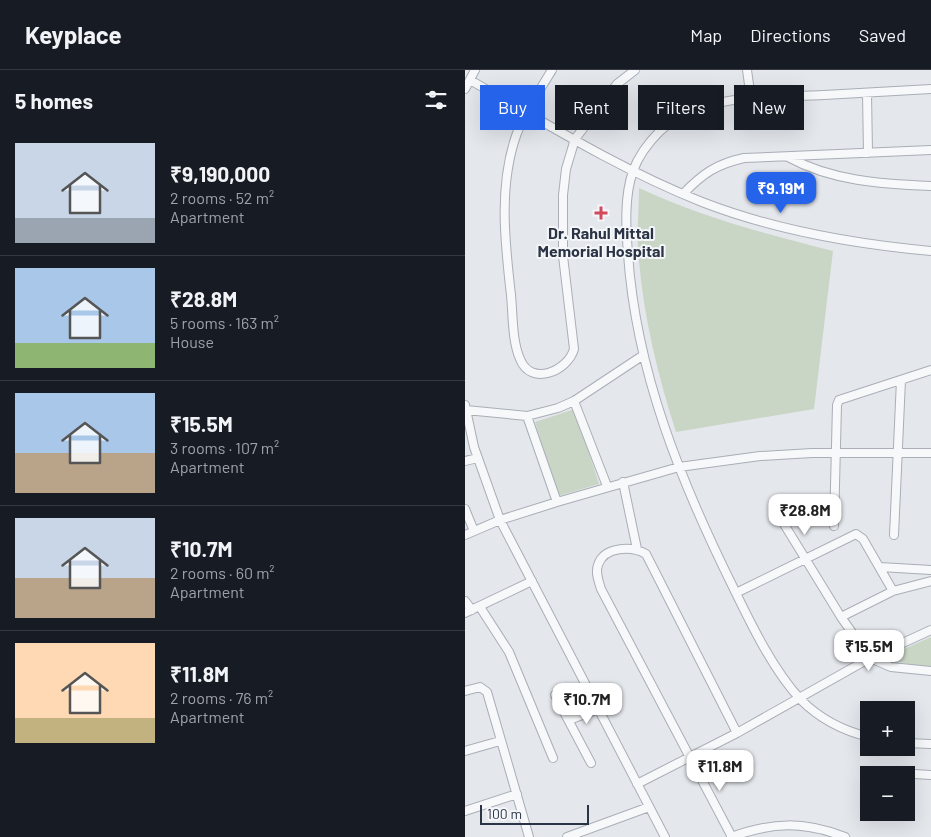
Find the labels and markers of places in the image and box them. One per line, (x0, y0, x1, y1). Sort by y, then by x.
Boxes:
pin: ₹9.19M (740, 172, 822, 214)
marker: Dr. Rahul Mittal Memorial Hospital (594, 206, 608, 220)
place label: Dr. Rahul Mittal Memorial Hospital (538, 223, 664, 260)
pin: ₹28.8M (764, 494, 846, 536)
pin: ₹15.5M (828, 630, 910, 672)
pin: ₹10.7M (546, 682, 628, 725)
pin: ₹11.8M (679, 750, 761, 792)

